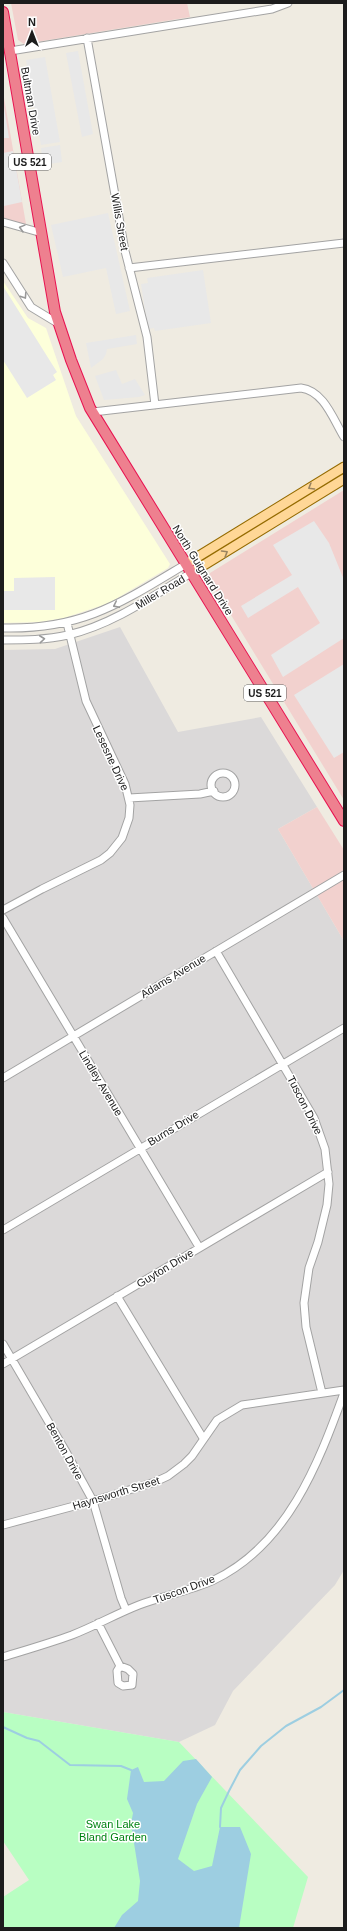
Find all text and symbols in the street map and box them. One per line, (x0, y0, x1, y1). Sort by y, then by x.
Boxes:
north arrow (12, 12, 52, 52)
text: N (28, 16, 36, 28)
street label: Bultman Drive (19, 66, 43, 136)
road number: US 521 (9, 154, 51, 170)
street label: Willis Street (109, 192, 131, 252)
one-way arrow (19, 224, 26, 232)
one-way arrow (19, 292, 26, 299)
one-way arrow (308, 483, 315, 490)
street label: North Guignard Drive (170, 523, 236, 617)
one-way arrow (221, 550, 228, 557)
street label: Miller Road (133, 573, 187, 611)
one-way arrow (113, 600, 120, 608)
one-way arrow (39, 635, 45, 644)
road number: US 521 (244, 685, 286, 701)
street label: Lesesne Drive (91, 724, 131, 792)
street label: Adams Avenue (138, 952, 208, 1000)
street label: Lindley Avenue (77, 1048, 125, 1118)
street label: Tuscon Drive (285, 1074, 325, 1136)
street label: Burns Drive (145, 1108, 201, 1148)
street label: Guyton Drive (134, 1246, 196, 1290)
street label: Benton Drive (44, 1420, 86, 1482)
street label: Haynsworth Street (71, 1474, 161, 1512)
street label: Tuscon Drive (152, 1572, 216, 1606)
park label: Swan Lake Bland Garden (79, 1818, 147, 1843)

